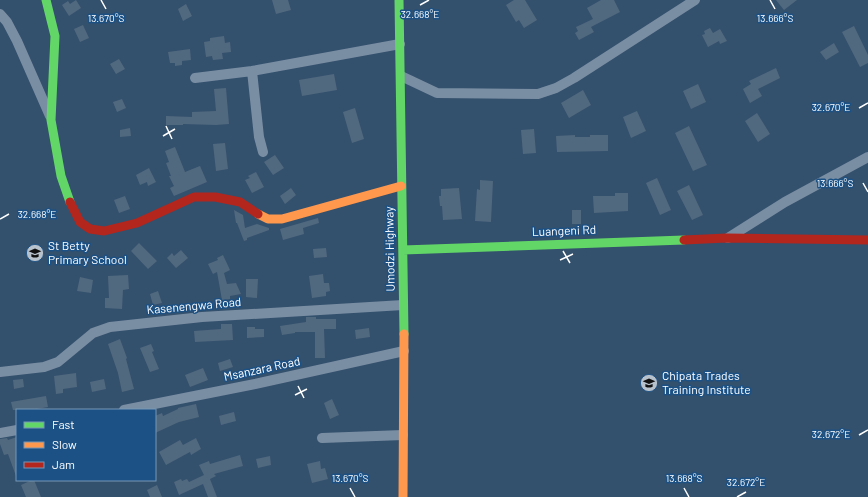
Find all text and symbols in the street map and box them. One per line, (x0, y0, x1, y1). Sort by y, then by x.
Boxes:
text: 32.668°E (401, 8, 439, 20)
text: 13.670°S (88, 12, 124, 24)
text: 13.666°S (757, 12, 793, 24)
text: 32.670°E (812, 101, 850, 113)
text: 13.666°S (817, 177, 853, 189)
street label: Umodzi Highway (381, 206, 397, 292)
text: 32.668°E (18, 208, 56, 220)
street label: Luangeni Rd (532, 222, 596, 238)
place label: St Betty Primary School (48, 238, 127, 266)
school or university icon: St Betty Primary School (25, 243, 45, 263)
street label: Kasenengwa Road (146, 294, 242, 316)
street label: Msanzara Road (222, 353, 301, 383)
place label: Chipata Trades Training Institute (662, 368, 751, 396)
school or university icon: Chipata Trades Training Institute (639, 373, 659, 393)
legend (16, 409, 156, 481)
text: Fast (52, 417, 75, 431)
text: 32.672°E (812, 428, 850, 440)
text: Slow (52, 437, 77, 451)
text: Jam (52, 457, 75, 471)
text: 13.670°S (332, 472, 368, 484)
text: 13.668°S (666, 472, 702, 484)
text: 32.672°E (727, 476, 765, 488)

